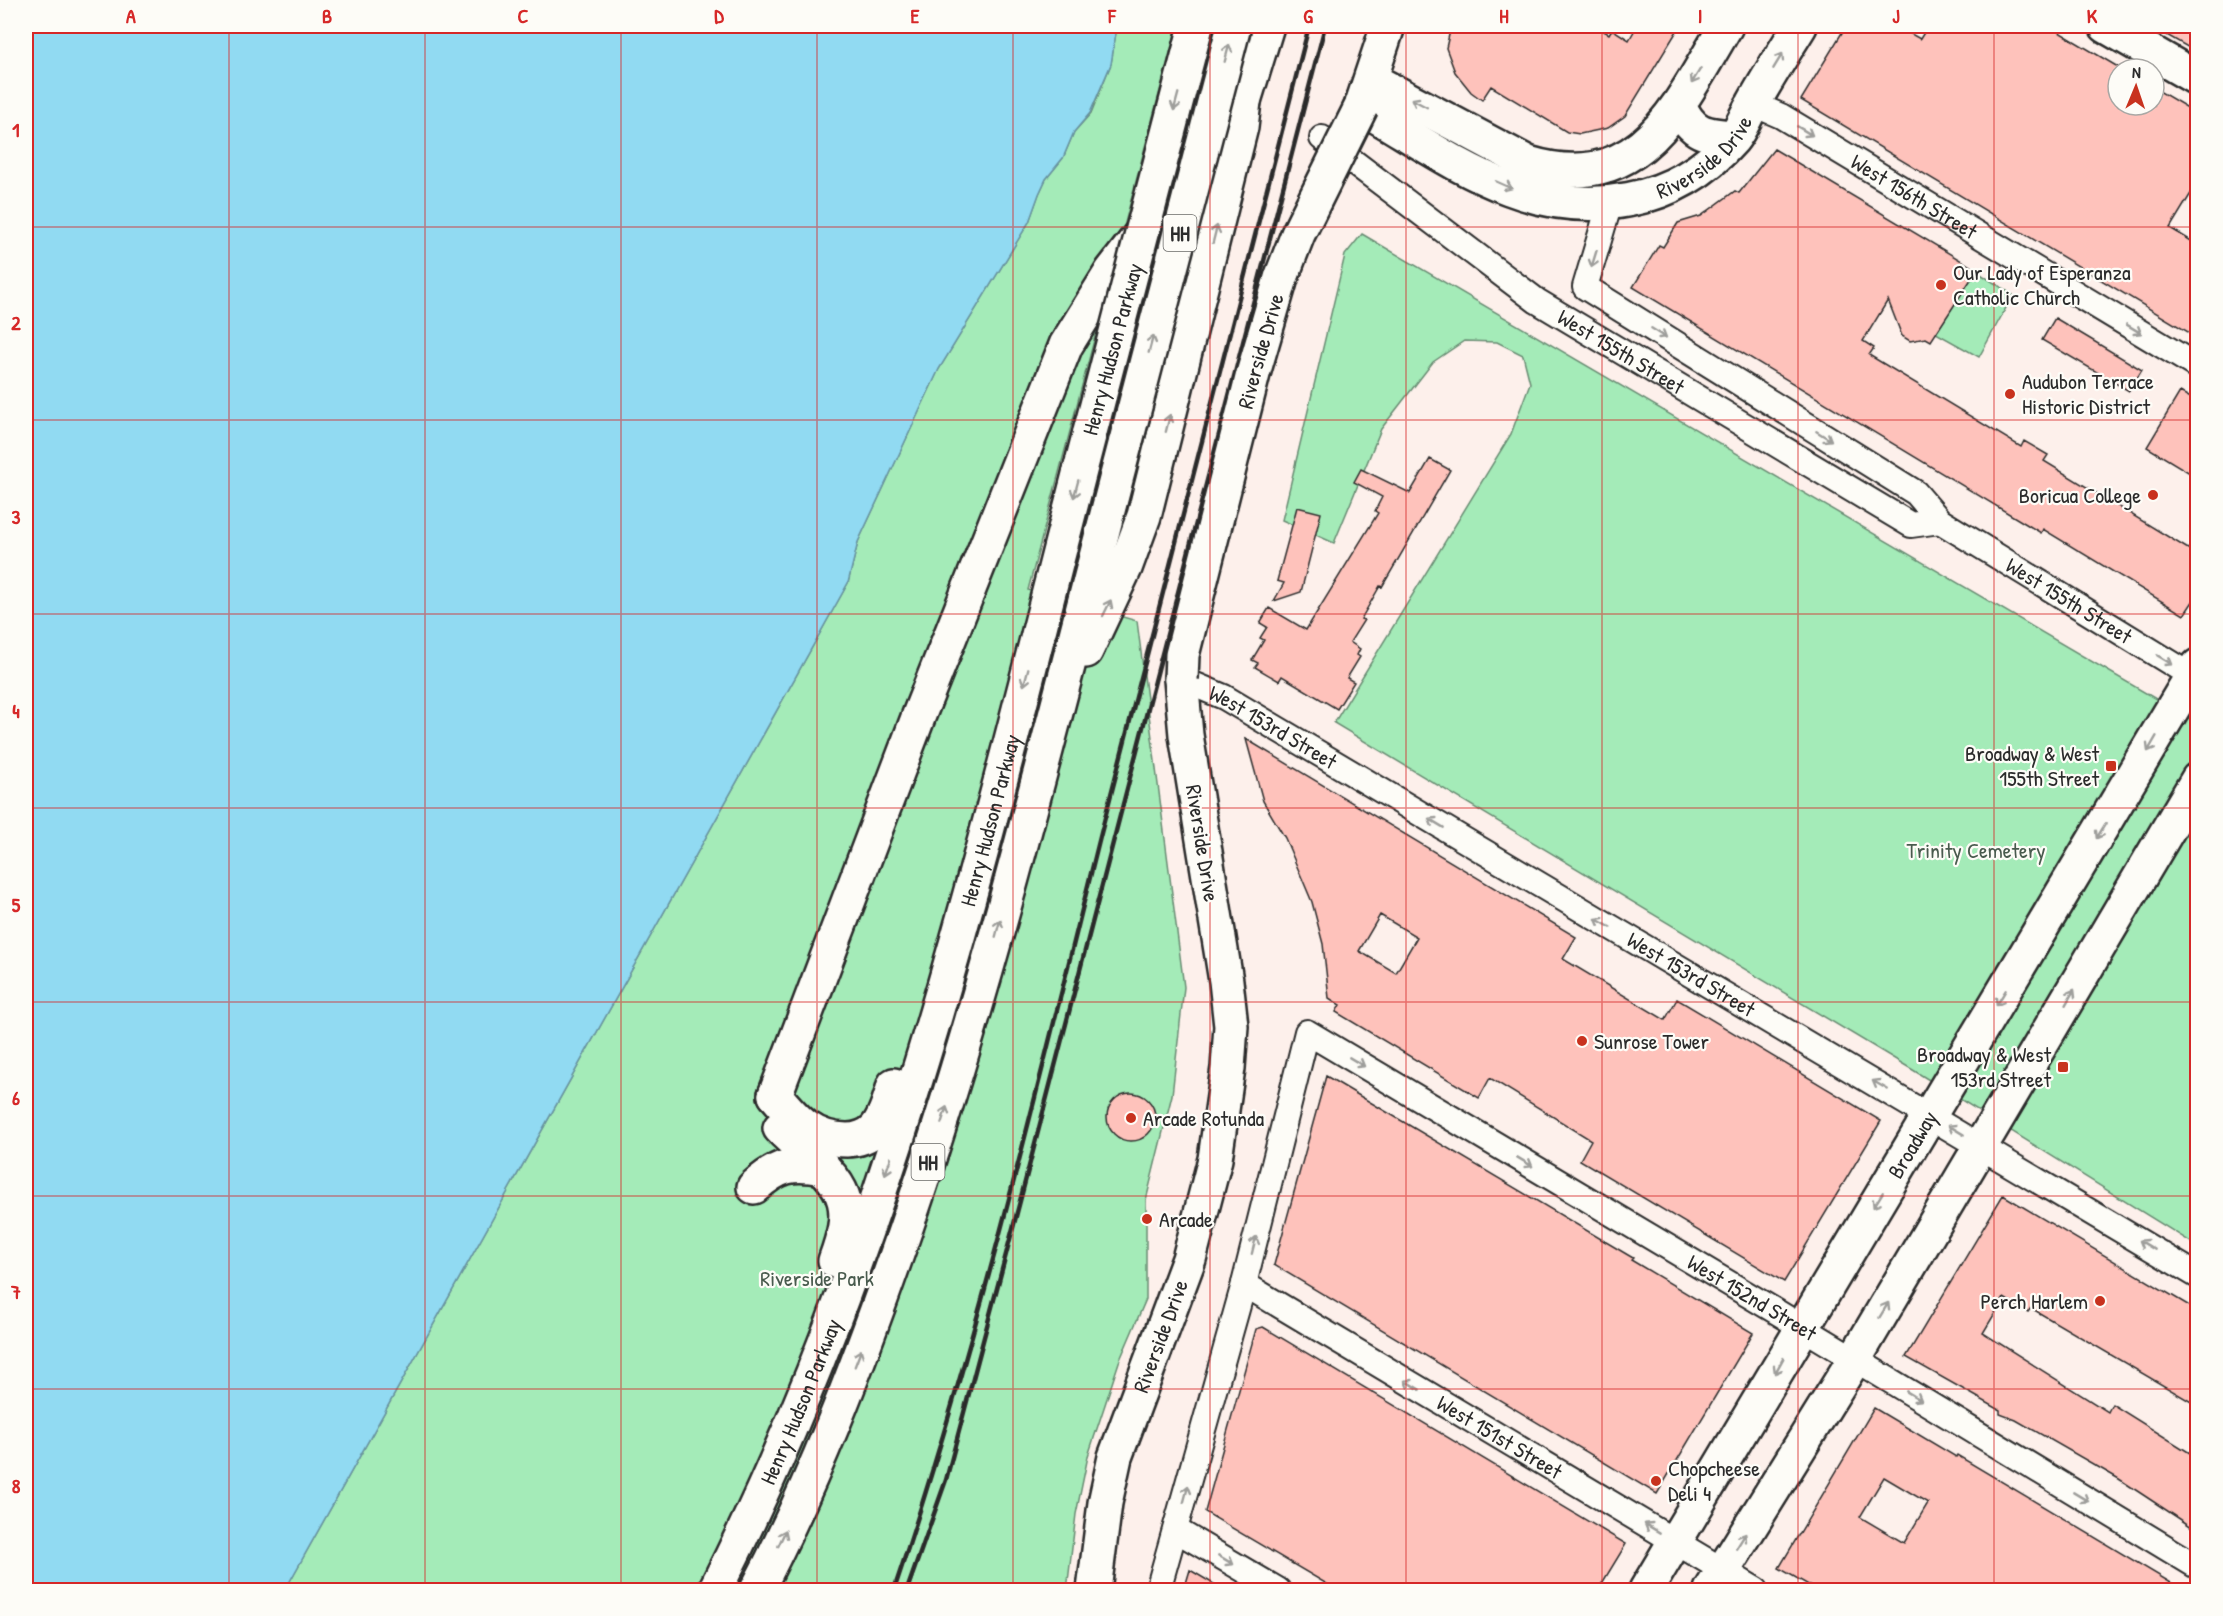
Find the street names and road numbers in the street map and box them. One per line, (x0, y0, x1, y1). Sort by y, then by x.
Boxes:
street label: Riverside Drive (1652, 110, 1759, 206)
street label: West 156th Street (1845, 147, 1983, 246)
road number: HH (1164, 215, 1196, 251)
street label: Henry Hudson Parkway (1075, 260, 1149, 438)
street label: Riverside Drive (1230, 290, 1291, 412)
street label: West 155th Street (1552, 302, 1691, 401)
street label: West 155th Street (2000, 550, 2138, 651)
street label: West 153rd Street (1205, 678, 1343, 776)
street label: Henry Hudson Parkway (952, 731, 1027, 910)
street label: Riverside Drive (1179, 782, 1227, 904)
street label: West 153rd Street (1622, 925, 1761, 1024)
street label: Broadway (1880, 1105, 1944, 1184)
road number: HH (912, 1144, 944, 1180)
street label: West 152nd Street (1682, 1247, 1823, 1348)
street label: Riverside Drive (1125, 1275, 1195, 1397)
street label: Henry Hudson Parkway (753, 1314, 848, 1489)
street label: West 151st Street (1432, 1388, 1568, 1486)

